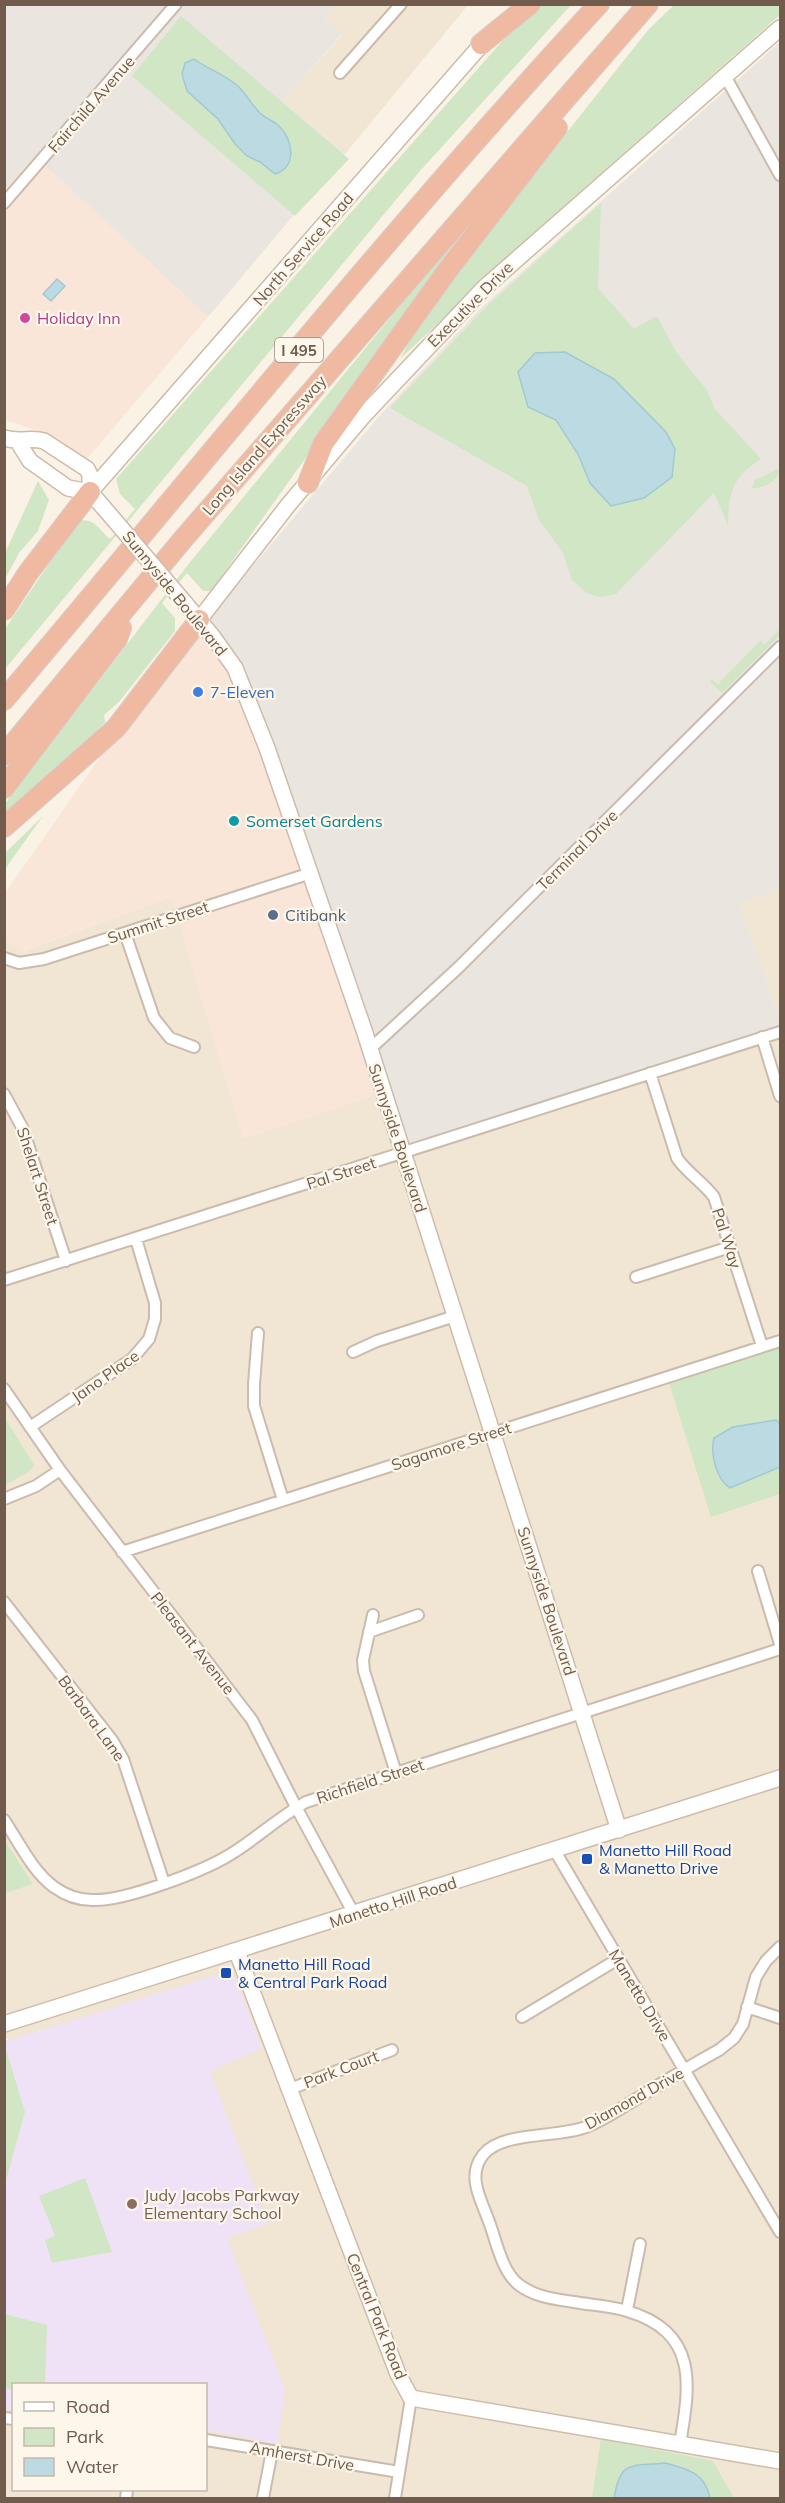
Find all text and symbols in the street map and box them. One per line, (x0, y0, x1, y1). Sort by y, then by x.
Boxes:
street label: Fairchild Avenue (43, 51, 139, 157)
street label: North Service Road (248, 188, 358, 310)
street label: Executive Drive (423, 257, 517, 351)
place label: Holiday Inn (37, 308, 121, 328)
marker: Holiday Inn (18, 311, 32, 325)
road number: I 495 (275, 338, 323, 362)
street label: Long Island Expressway (198, 370, 331, 519)
street label: Sunnyside Boulevard (118, 526, 232, 660)
place label: 7-Eleven (210, 682, 275, 702)
marker: 7-Eleven (191, 685, 205, 699)
street label: Terminal Drive (532, 805, 622, 895)
place label: Somerset Gardens (246, 811, 383, 831)
marker: Somerset Gardens (227, 814, 241, 828)
street label: Summit Street (105, 896, 211, 948)
place label: Citibank (285, 905, 347, 925)
marker: Citibank (266, 908, 280, 922)
street label: Sunnyside Boulevard (364, 1061, 432, 1215)
street label: Shelart Street (13, 1125, 63, 1228)
street label: Pal Street (304, 1152, 379, 1194)
street label: Pal Way (708, 1205, 746, 1271)
street label: Jano Place (67, 1345, 143, 1407)
street label: Sagamore Street (389, 1417, 514, 1475)
street label: Sunnyside Boulevard (513, 1524, 581, 1678)
street label: Pleasant Avenue (147, 1588, 239, 1698)
street label: Barbara Lane (54, 1671, 130, 1765)
street label: Richfield Street (314, 1754, 427, 1808)
place label: Manetto Hill Road & Manetto Drive (599, 1840, 732, 1878)
marker: Manetto Hill Road & Manetto Drive (580, 1852, 594, 1866)
street label: Manetto Hill Road (327, 1872, 459, 1932)
street label: Manetto Drive (605, 1945, 675, 2045)
place label: Manetto Hill Road & Central Park Road (238, 1954, 387, 1992)
marker: Manetto Hill Road & Central Park Road (219, 1966, 233, 1980)
street label: Park Court (301, 2045, 382, 2092)
street label: Diamond Drive (581, 2063, 687, 2133)
place label: Judy Jacobs Parkway Elementary School (144, 2185, 300, 2223)
marker: Judy Jacobs Parkway Elementary School (125, 2197, 139, 2211)
street label: Central Park Road (343, 2250, 411, 2382)
legend (12, 2383, 207, 2491)
text: Road (66, 2395, 110, 2418)
text: Park (66, 2425, 105, 2448)
street label: Amherst Drive (248, 2437, 356, 2475)
text: Water (66, 2455, 119, 2478)

